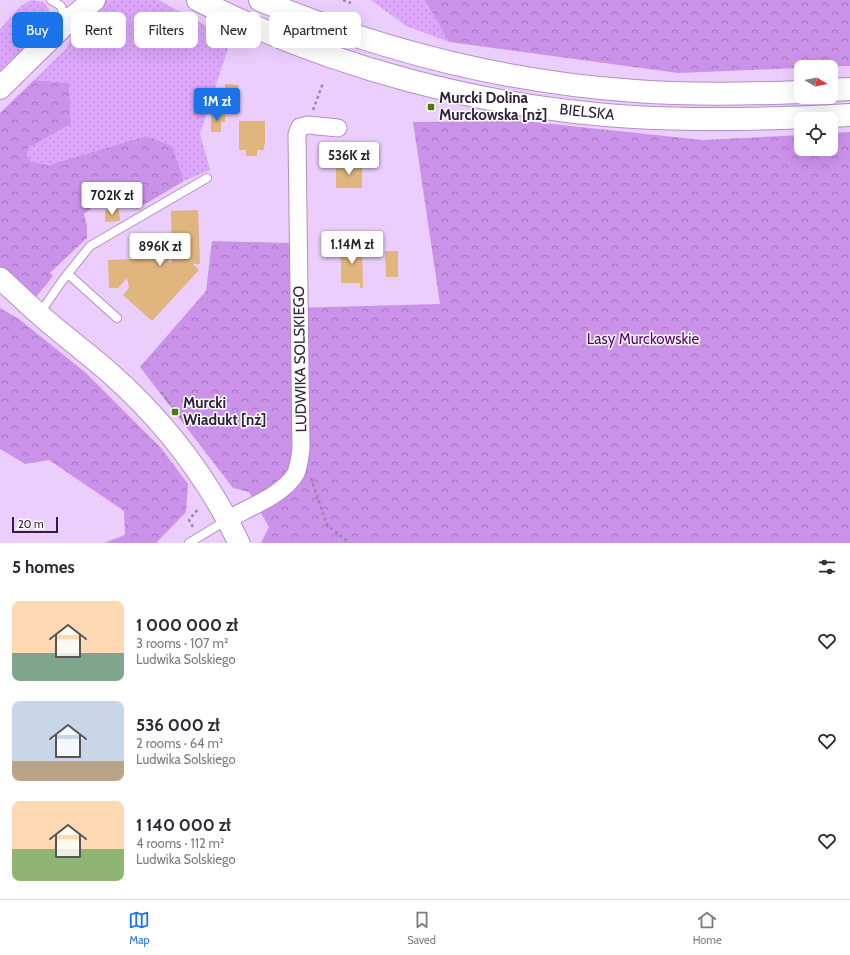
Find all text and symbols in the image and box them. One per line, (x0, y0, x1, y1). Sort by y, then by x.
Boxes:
chip: Buy (12, 12, 63, 48)
chip: Rent (71, 12, 126, 48)
chip: Filters (134, 12, 198, 48)
chip: New (206, 12, 261, 48)
chip: Apartment (269, 12, 361, 48)
north arrow (794, 60, 838, 104)
map controls (794, 60, 838, 156)
pin: 1M zł (189, 88, 245, 122)
place label: Murcki Dolina Murckowska [nż] (439, 89, 547, 124)
text: 1M zł (203, 93, 231, 109)
street label: BIELSKA (559, 100, 616, 124)
marker: Murcki Dolina Murckowska [nż] (426, 102, 436, 112)
button: locate (794, 112, 838, 156)
pin: 536K zł (312, 142, 386, 176)
text: 536K zł (328, 147, 370, 163)
pin: 702K zł (75, 182, 149, 216)
text: 702K zł (90, 187, 134, 203)
pin: 1.14M zł (311, 231, 393, 265)
pin: 896K zł (123, 233, 197, 267)
text: 1.14M zł (330, 236, 374, 252)
text: 896K zł (138, 238, 182, 254)
street label: LUDWIKA SOLSKIEGO (290, 286, 310, 432)
park label: Lasy Murckowskie (587, 330, 699, 348)
place label: Murcki Wiadukt [nż] (183, 394, 266, 429)
marker: Murcki Wiadukt [nż] (170, 407, 180, 417)
scale bar (12, 515, 58, 534)
text: 20 m (18, 517, 44, 531)
icon: filters (816, 556, 838, 578)
text: 5 homes (12, 557, 75, 577)
text: 1 000 000 zł (136, 615, 238, 635)
icon: home (44, 617, 92, 665)
icon: heart (816, 630, 838, 652)
text: 3 rooms · 107 m² (136, 635, 228, 651)
text: Ludwika Solskiego (136, 651, 236, 667)
text: 536 000 zł (136, 715, 220, 735)
icon: home (44, 717, 92, 765)
icon: heart (816, 730, 838, 752)
text: 2 rooms · 64 m² (136, 735, 223, 751)
text: Ludwika Solskiego (136, 751, 236, 767)
text: 1 140 000 zł (136, 815, 231, 835)
icon: home (44, 817, 92, 865)
icon: heart (816, 830, 838, 852)
text: 4 rooms · 112 m² (136, 835, 224, 851)
text: Ludwika Solskiego (136, 851, 236, 867)
tab: Map (128, 909, 150, 947)
tab: Saved (407, 909, 436, 947)
tab: Home (693, 909, 722, 947)

